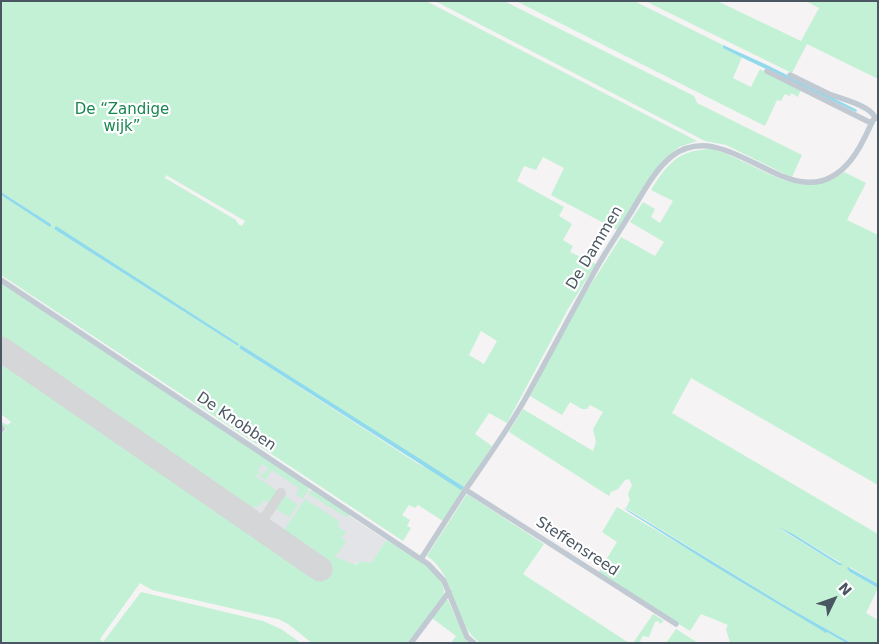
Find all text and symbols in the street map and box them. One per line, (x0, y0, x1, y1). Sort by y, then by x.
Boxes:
park label: De “Zandige wijk” (75, 101, 169, 136)
street label: De Dammen (563, 203, 627, 293)
street label: De Knobben (193, 389, 279, 455)
street label: Steffensreed (532, 513, 622, 581)
north arrow (809, 574, 859, 624)
text: N (835, 579, 855, 599)

